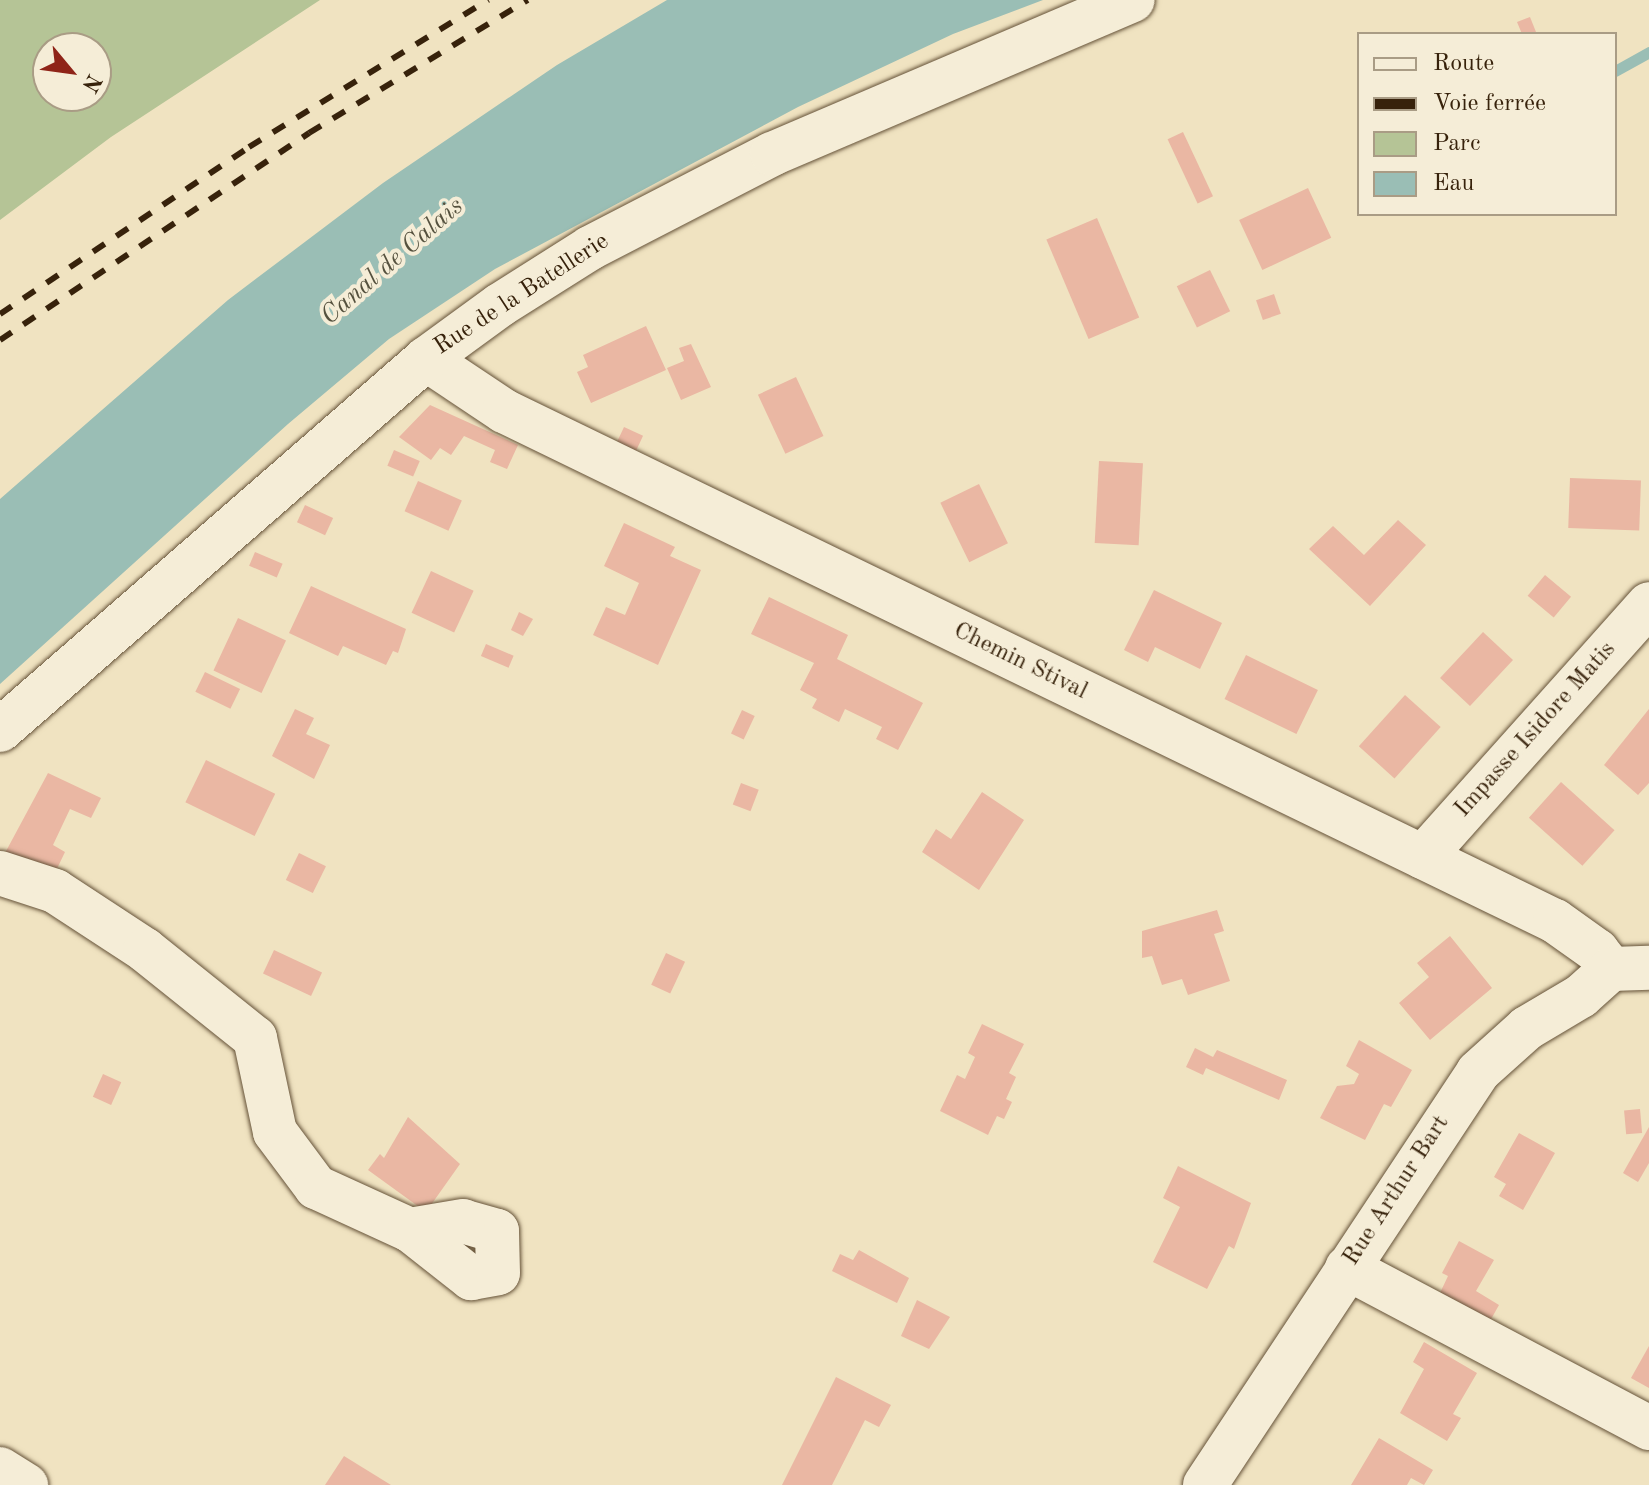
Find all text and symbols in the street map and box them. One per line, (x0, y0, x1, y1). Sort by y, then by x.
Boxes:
north arrow (32, 32, 112, 112)
legend (1357, 32, 1617, 216)
text: Route (1433, 52, 1494, 76)
text: N (78, 70, 105, 95)
text: Voie ferrée (1433, 92, 1546, 116)
text: Parc (1433, 132, 1480, 156)
text: Eau (1433, 172, 1474, 196)
water label: Canal de Calais (315, 191, 471, 333)
street label: Rue de la Batellerie (429, 228, 615, 362)
street label: Chemin Stival (948, 617, 1092, 707)
street label: Impasse Isidore Matis (1449, 636, 1623, 824)
street label: Rue Arthur Bart (1338, 1110, 1456, 1272)

